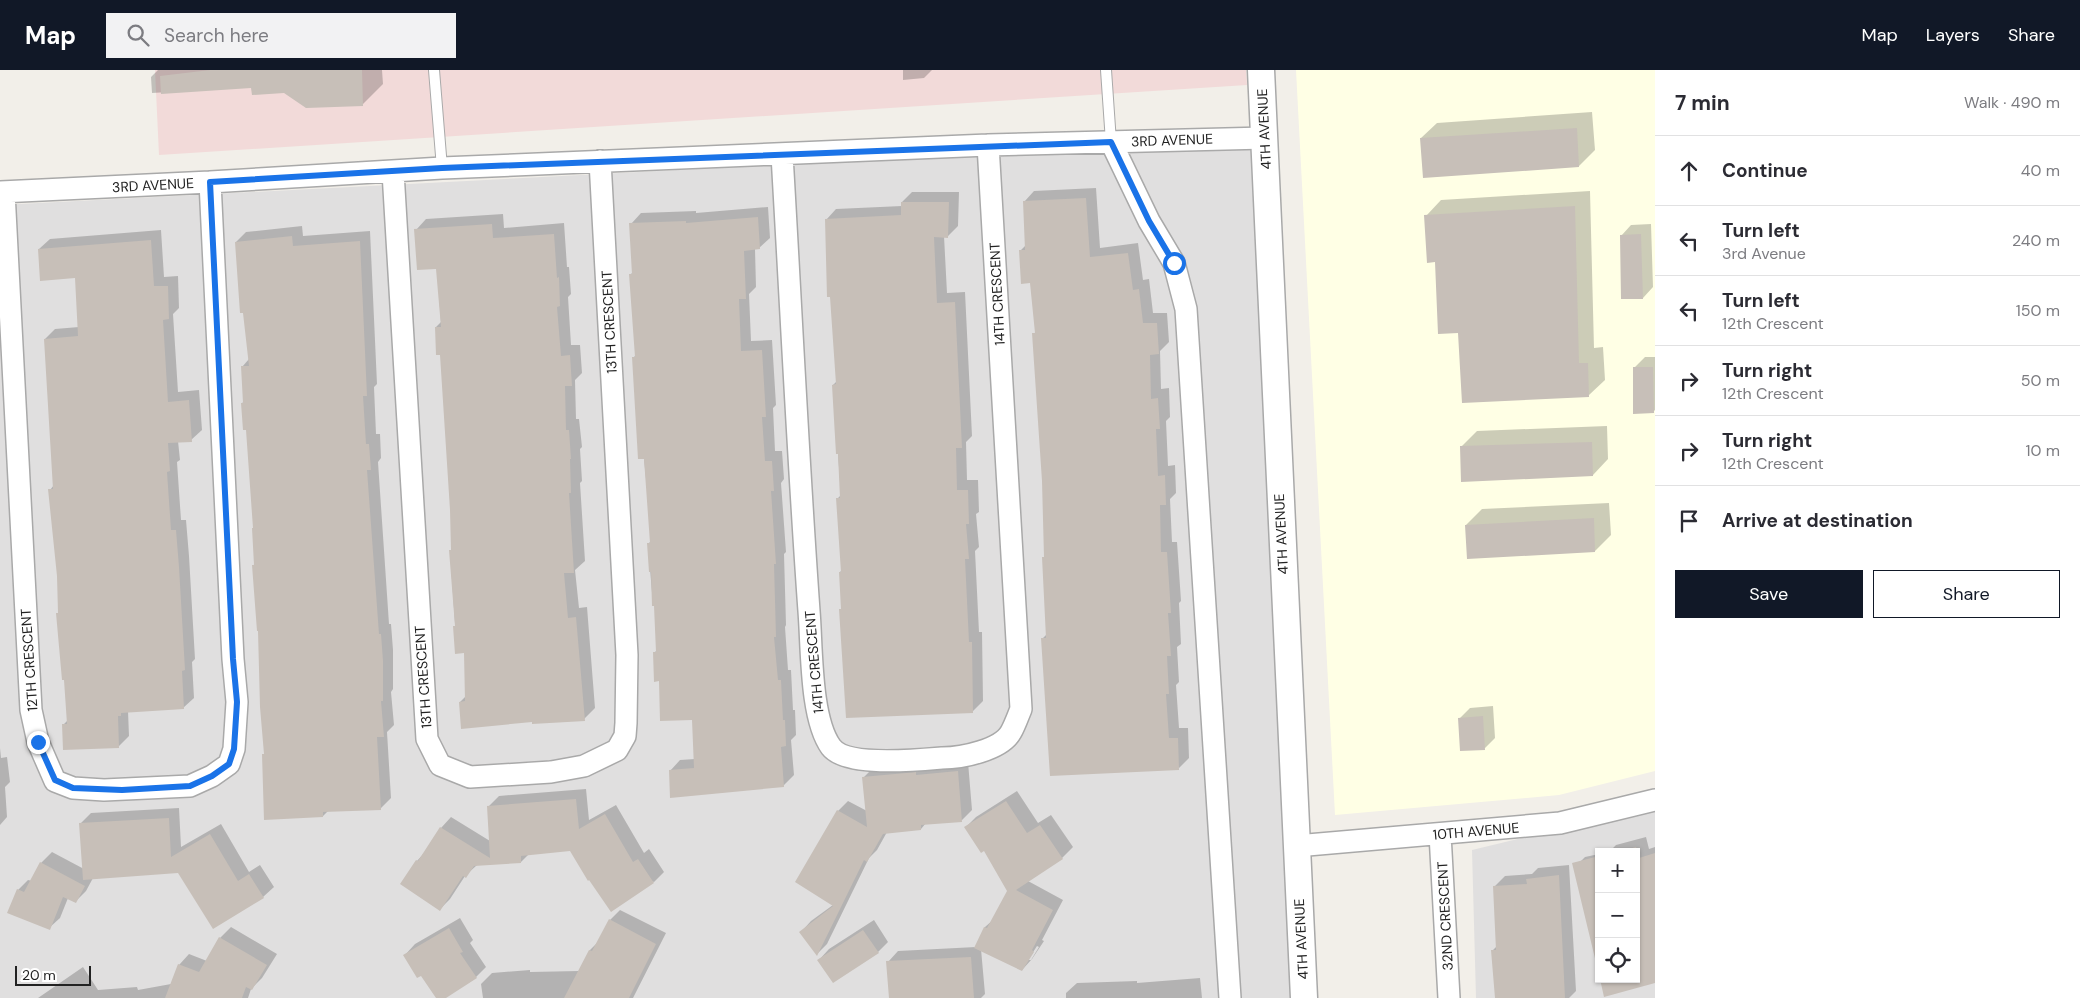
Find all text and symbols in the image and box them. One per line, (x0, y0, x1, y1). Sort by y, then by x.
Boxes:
search box (106, 13, 456, 58)
text: Map (25, 20, 76, 51)
icon: search (124, 21, 152, 49)
text: Search here (164, 23, 269, 48)
text: Map (1862, 23, 1898, 47)
text: Layers (1926, 23, 1980, 47)
text: Share (2008, 23, 2055, 47)
street label: 4TH AVENUE (1253, 88, 1275, 170)
text: 7 min (1675, 89, 1730, 117)
text: Walk · 490 m (1964, 92, 2060, 113)
street label: 3RD AVENUE (1131, 130, 1213, 150)
icon: ahead (1675, 157, 1703, 185)
text: Continue (1722, 158, 1808, 183)
text: 40 m (2021, 160, 2060, 181)
street label: 3RD AVENUE (112, 174, 194, 196)
text: Turn left (1722, 218, 1800, 243)
icon: left (1675, 227, 1703, 255)
text: 240 m (2012, 230, 2060, 251)
street label: 14TH CRESCENT (985, 242, 1009, 346)
text: 3rd Avenue (1722, 243, 1806, 264)
route start (1163, 252, 1186, 275)
street label: 13TH CRESCENT (597, 270, 621, 374)
text: Turn left (1722, 288, 1800, 313)
icon: left (1675, 297, 1703, 325)
text: 150 m (2016, 300, 2060, 321)
text: 12th Crescent (1722, 313, 1824, 334)
text: Turn right (1722, 358, 1812, 383)
icon: right (1675, 367, 1703, 395)
text: 50 m (2021, 370, 2060, 391)
text: 12th Crescent (1722, 383, 1824, 404)
text: Turn right (1722, 428, 1812, 453)
icon: right (1675, 437, 1703, 465)
text: 10 m (2026, 440, 2060, 461)
text: 12th Crescent (1722, 453, 1824, 474)
street label: 4TH AVENUE (1270, 493, 1292, 575)
icon: arrive (1675, 507, 1703, 535)
text: Arrive at destination (1722, 508, 1913, 533)
button: Save (1675, 570, 1863, 618)
button: Share (1873, 570, 2060, 618)
street label: 12TH CRESCENT (16, 608, 42, 712)
street label: 14TH CRESCENT (801, 610, 827, 714)
street label: 13TH CRESCENT (410, 625, 436, 729)
route end (27, 731, 50, 754)
street label: 10TH AVENUE (1432, 818, 1520, 844)
map controls (1595, 848, 1640, 983)
button: + (1595, 848, 1640, 893)
street label: 32ND CRESCENT (1433, 861, 1457, 971)
button: − (1595, 893, 1640, 938)
street label: 4TH AVENUE (1290, 898, 1312, 980)
button: locate (1595, 938, 1640, 983)
scale bar (15, 963, 91, 986)
text: 20 m (22, 966, 56, 984)

